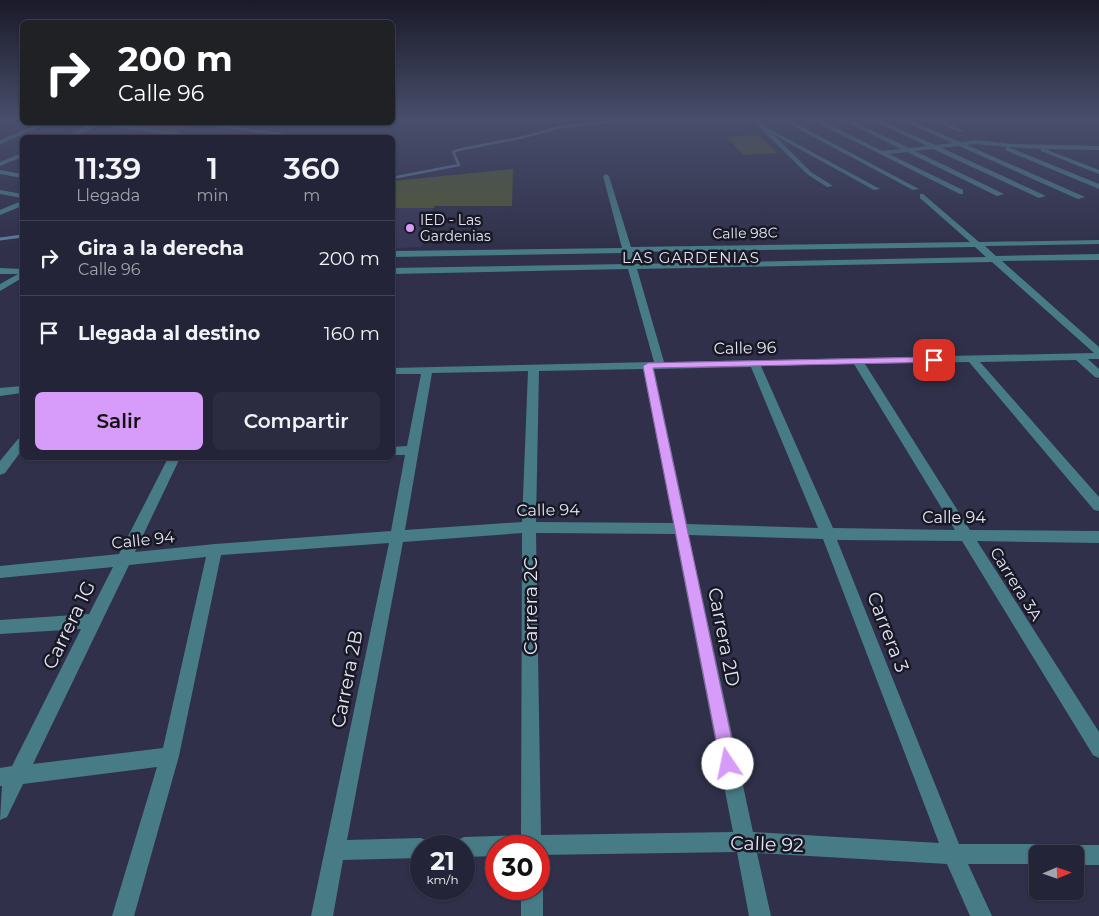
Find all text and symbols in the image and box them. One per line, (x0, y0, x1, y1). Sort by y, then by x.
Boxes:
text: 200 m (118, 37, 233, 80)
icon: right (35, 40, 100, 105)
text: Calle 96 (118, 80, 204, 107)
text: 11:39 (75, 150, 141, 187)
text: 1 (207, 150, 218, 187)
text: 360 (284, 150, 340, 187)
text: Llegada (76, 186, 140, 205)
text: min (196, 186, 229, 205)
text: m (303, 186, 320, 205)
place label: IED - Las Gardenias (420, 211, 491, 245)
marker: IED - Las Gardenias (404, 222, 416, 234)
street label: Calle 98C (712, 223, 778, 243)
text: Gira a la derecha (78, 237, 244, 260)
icon: right (35, 244, 63, 272)
text: 200 m (319, 247, 380, 270)
district label: LAS GARDENIAS (622, 248, 760, 267)
text: Calle 96 (78, 260, 141, 279)
icon: arrive (35, 319, 63, 347)
text: Llegada al destino (78, 322, 260, 345)
text: 160 m (324, 322, 380, 345)
street label: Calle 96 (714, 338, 777, 358)
pin (913, 339, 955, 381)
icon: arrive (920, 346, 948, 374)
button: Salir (35, 392, 203, 450)
button: Compartir (213, 392, 380, 450)
street label: Calle 94 (516, 500, 580, 520)
street label: Calle 94 (922, 508, 986, 527)
street label: Calle 94 (110, 527, 176, 553)
street label: Carrera 3A (986, 544, 1046, 625)
street label: Carrera 2C (519, 557, 542, 655)
street label: Carrera 1G (38, 577, 100, 673)
street label: Carrera 2D (703, 586, 745, 688)
street label: Carrera 3 (862, 588, 914, 676)
street label: Carrera 2B (326, 628, 368, 730)
position arrow (701, 737, 753, 789)
street label: Calle 92 (730, 831, 804, 857)
speed limit sign: 30 (485, 835, 550, 900)
north arrow (1029, 845, 1084, 900)
map controls (1029, 845, 1084, 900)
text: 21 (430, 846, 455, 876)
text: km/h (426, 872, 459, 887)

